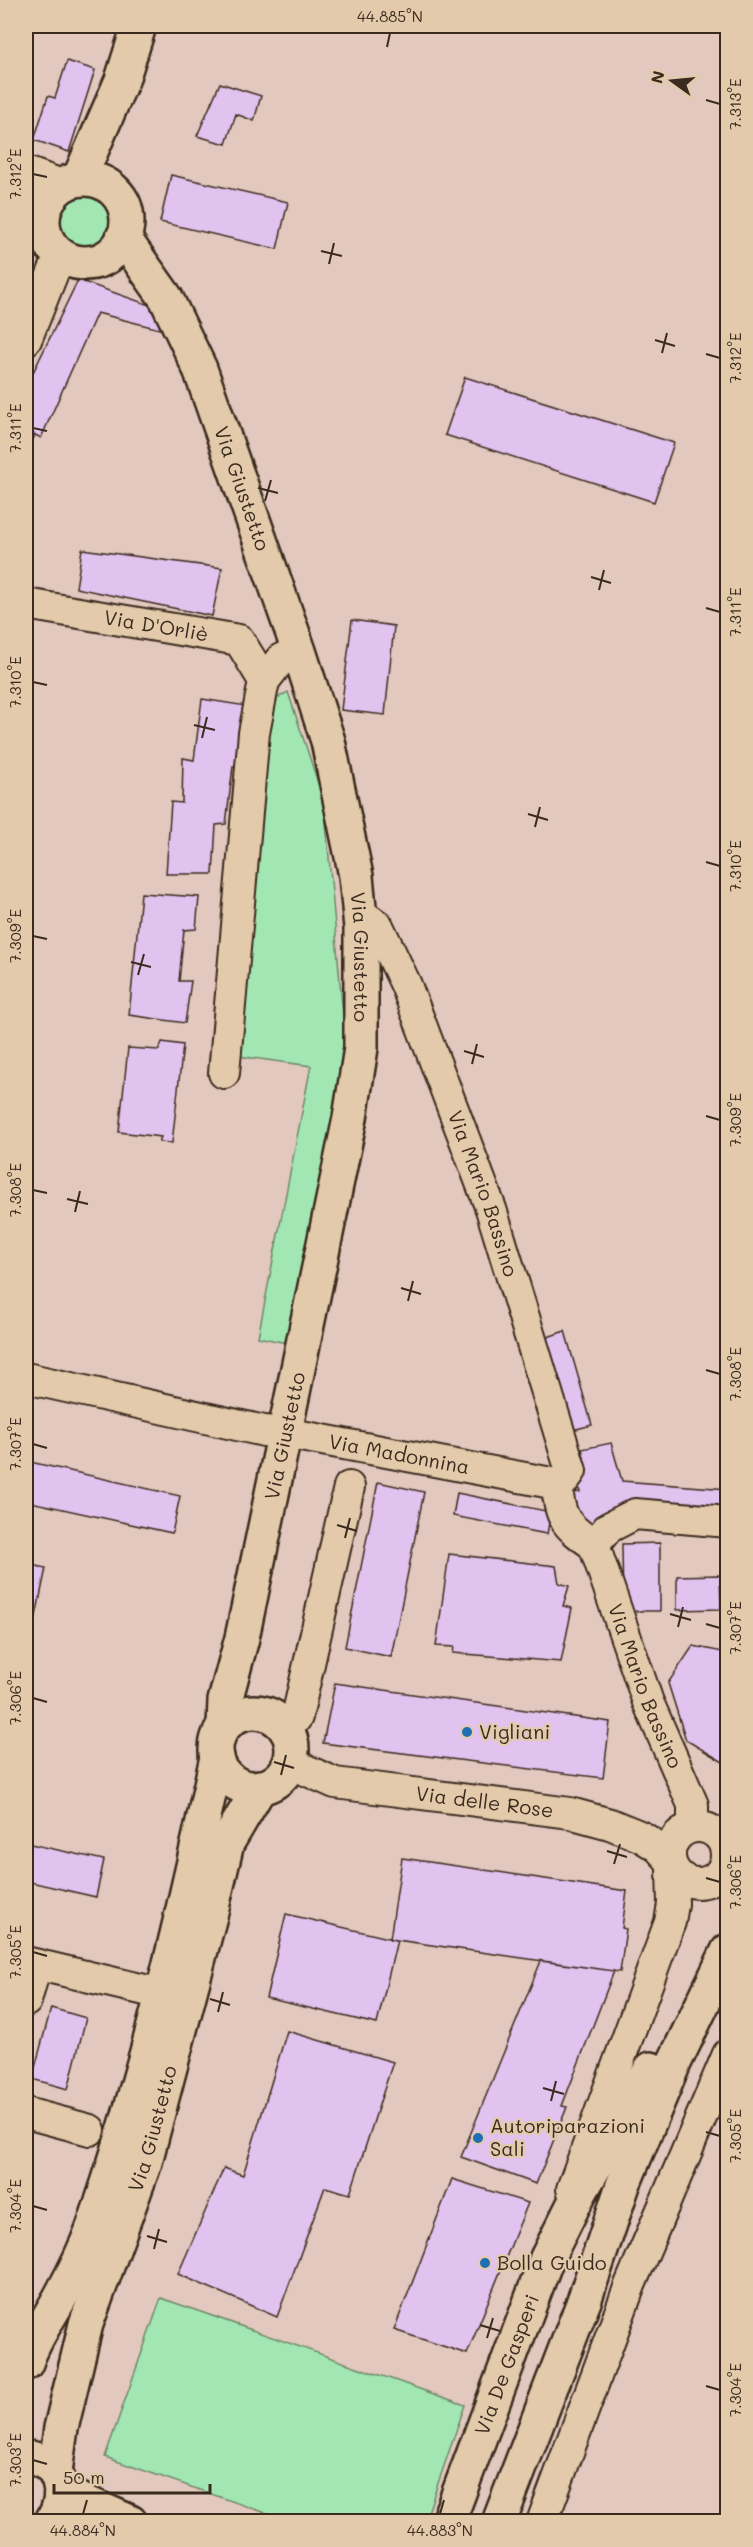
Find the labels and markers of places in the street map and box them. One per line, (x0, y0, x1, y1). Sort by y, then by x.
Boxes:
place label: Vigliani (479, 1718, 550, 1744)
marker: Vigliani (460, 1725, 474, 1739)
place label: Autoriparazioni Sali (490, 2112, 645, 2161)
marker: Autoriparazioni Sali (471, 2131, 485, 2145)
place label: Bolla Guido (497, 2249, 607, 2275)
marker: Bolla Guido (478, 2256, 492, 2270)

